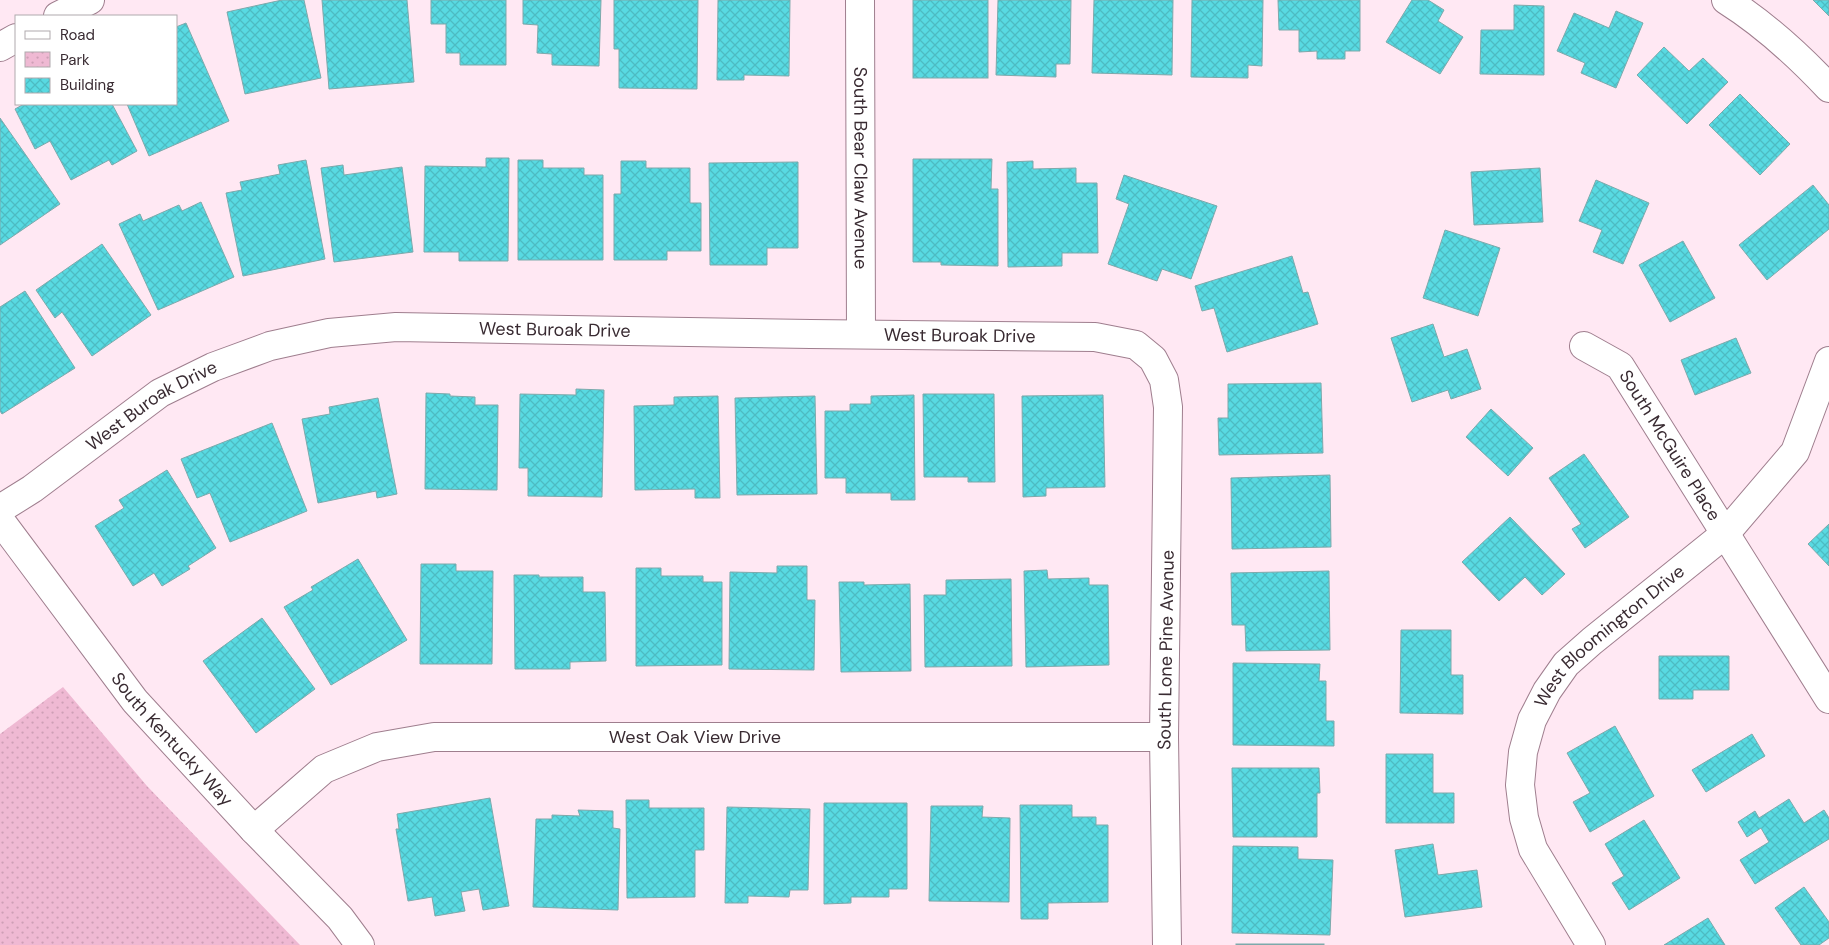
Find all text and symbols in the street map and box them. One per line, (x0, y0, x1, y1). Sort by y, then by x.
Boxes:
legend (15, 15, 178, 105)
text: Road (60, 25, 95, 45)
text: Park (60, 50, 90, 70)
street label: South Bear Claw Avenue (848, 67, 873, 269)
text: Building (60, 75, 115, 95)
street label: West Buroak Drive (479, 316, 631, 343)
street label: West Buroak Drive (884, 323, 1036, 348)
street label: West Buroak Drive (81, 355, 221, 456)
street label: South McGuire Place (1614, 366, 1726, 525)
street label: South Lone Pine Avenue (1152, 550, 1180, 750)
street label: West Bloomington Drive (1529, 559, 1689, 711)
street label: South Kentucky Way (106, 668, 238, 811)
street label: West Oak View Drive (609, 725, 781, 749)

